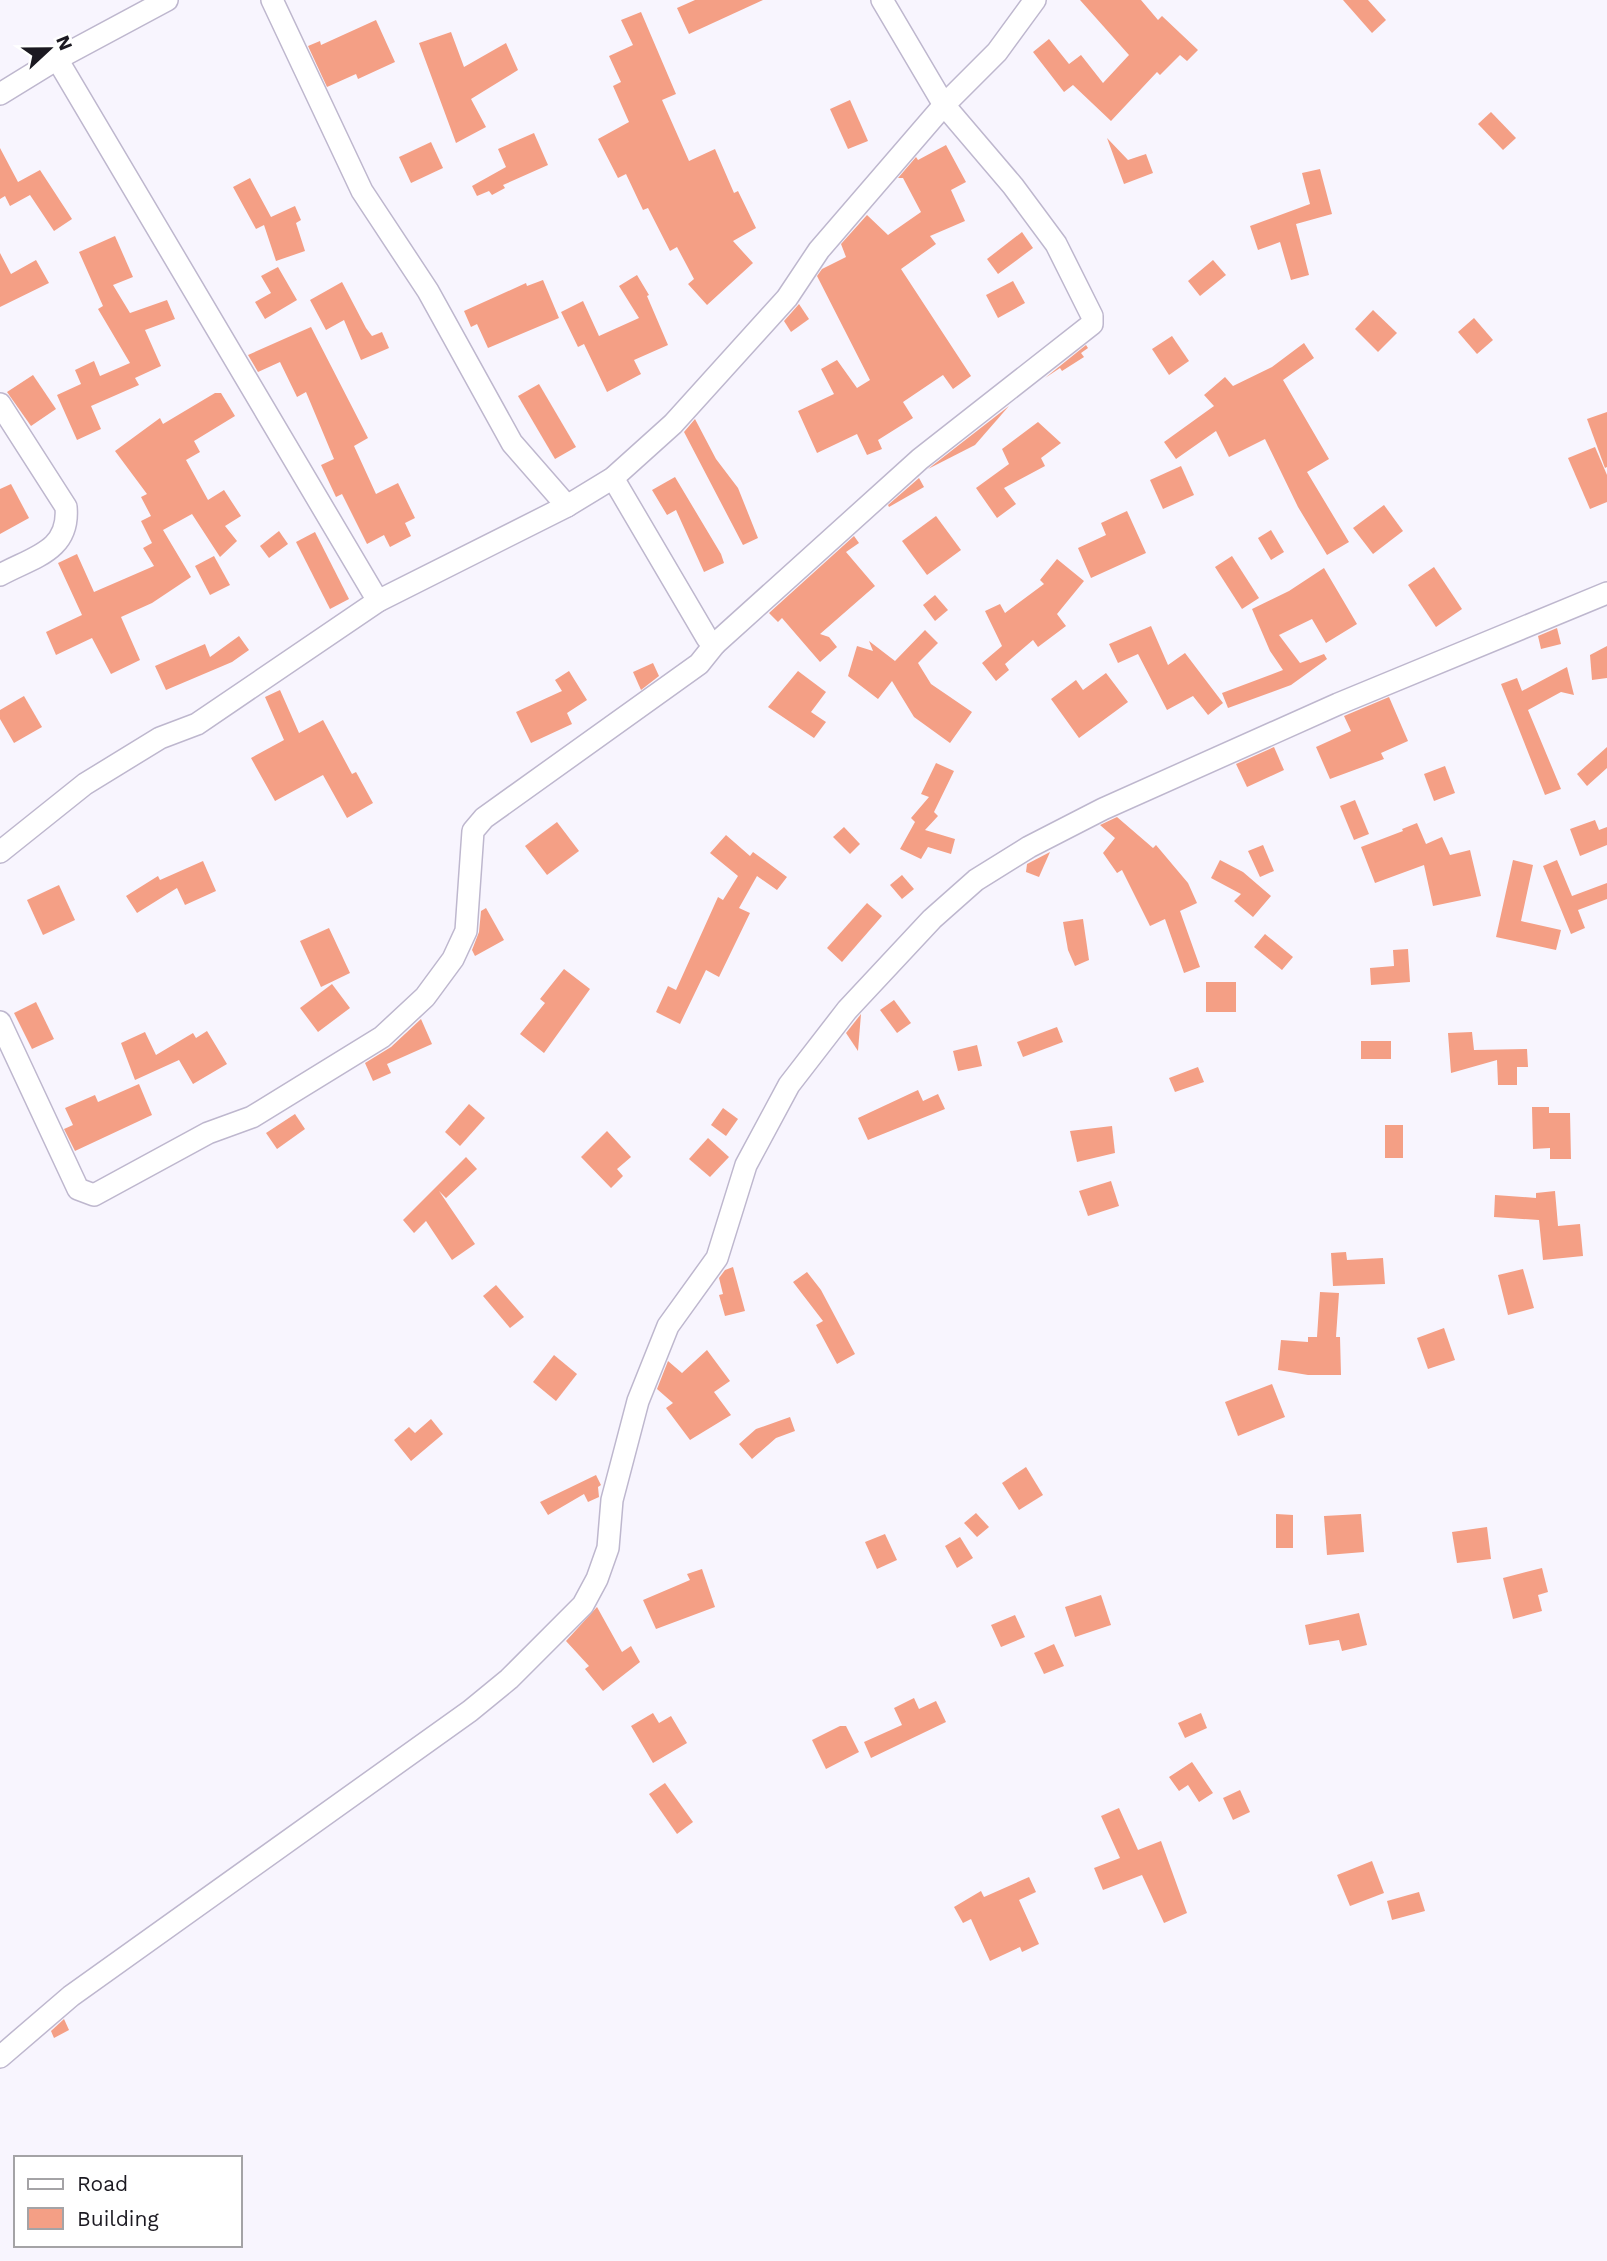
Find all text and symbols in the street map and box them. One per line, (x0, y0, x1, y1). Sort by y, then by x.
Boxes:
north arrow (14, 14, 84, 84)
text: N (51, 32, 78, 54)
legend (14, 2156, 242, 2247)
text: Road (77, 2171, 128, 2196)
text: Building (77, 2206, 159, 2231)

